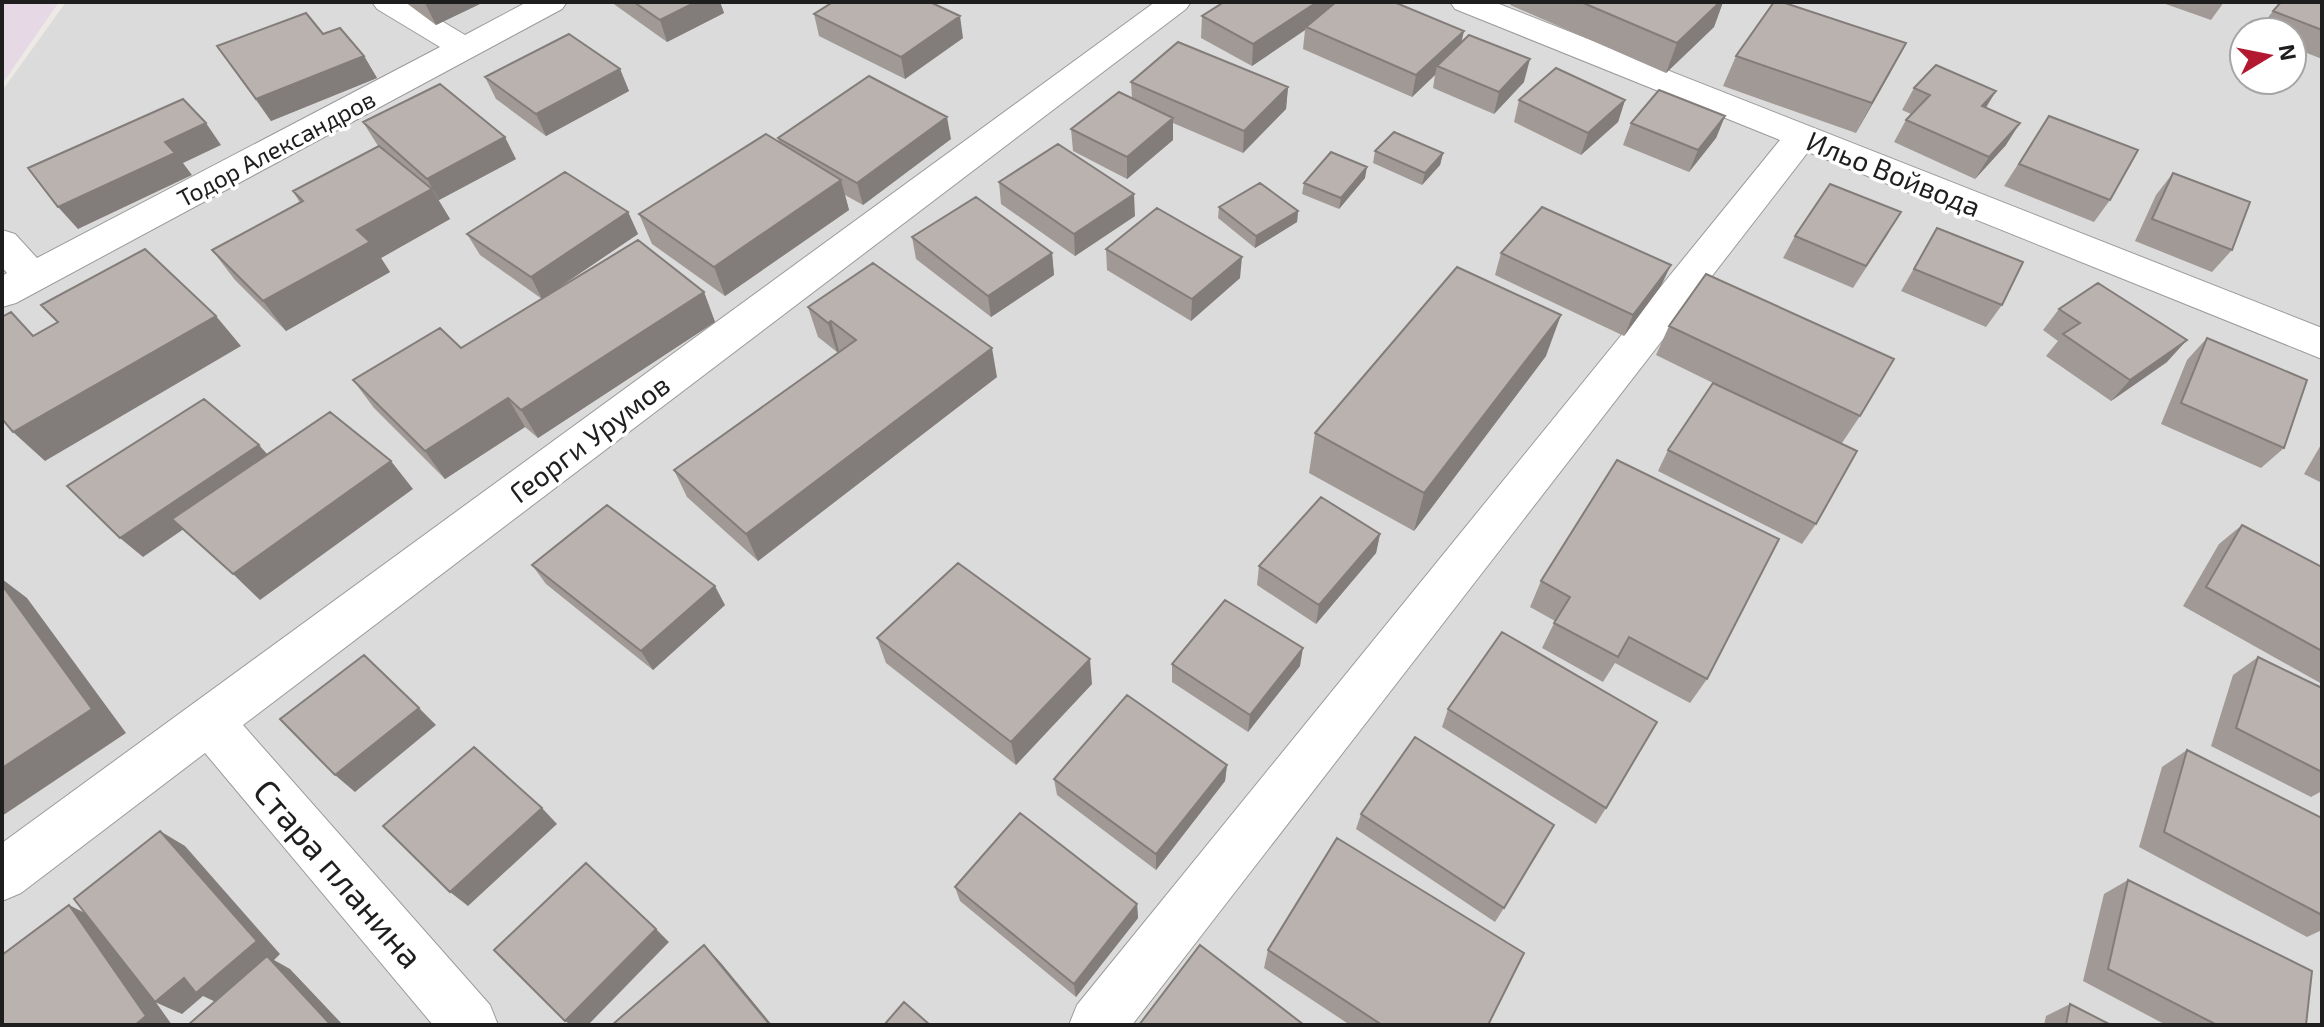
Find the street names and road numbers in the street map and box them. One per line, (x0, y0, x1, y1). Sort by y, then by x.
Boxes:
street label: Тодор Александров (172, 84, 380, 212)
street label: Ильо Войвода (1802, 123, 1986, 223)
street label: Георги Урумов (502, 367, 676, 509)
street label: Стара планина (246, 770, 432, 976)

